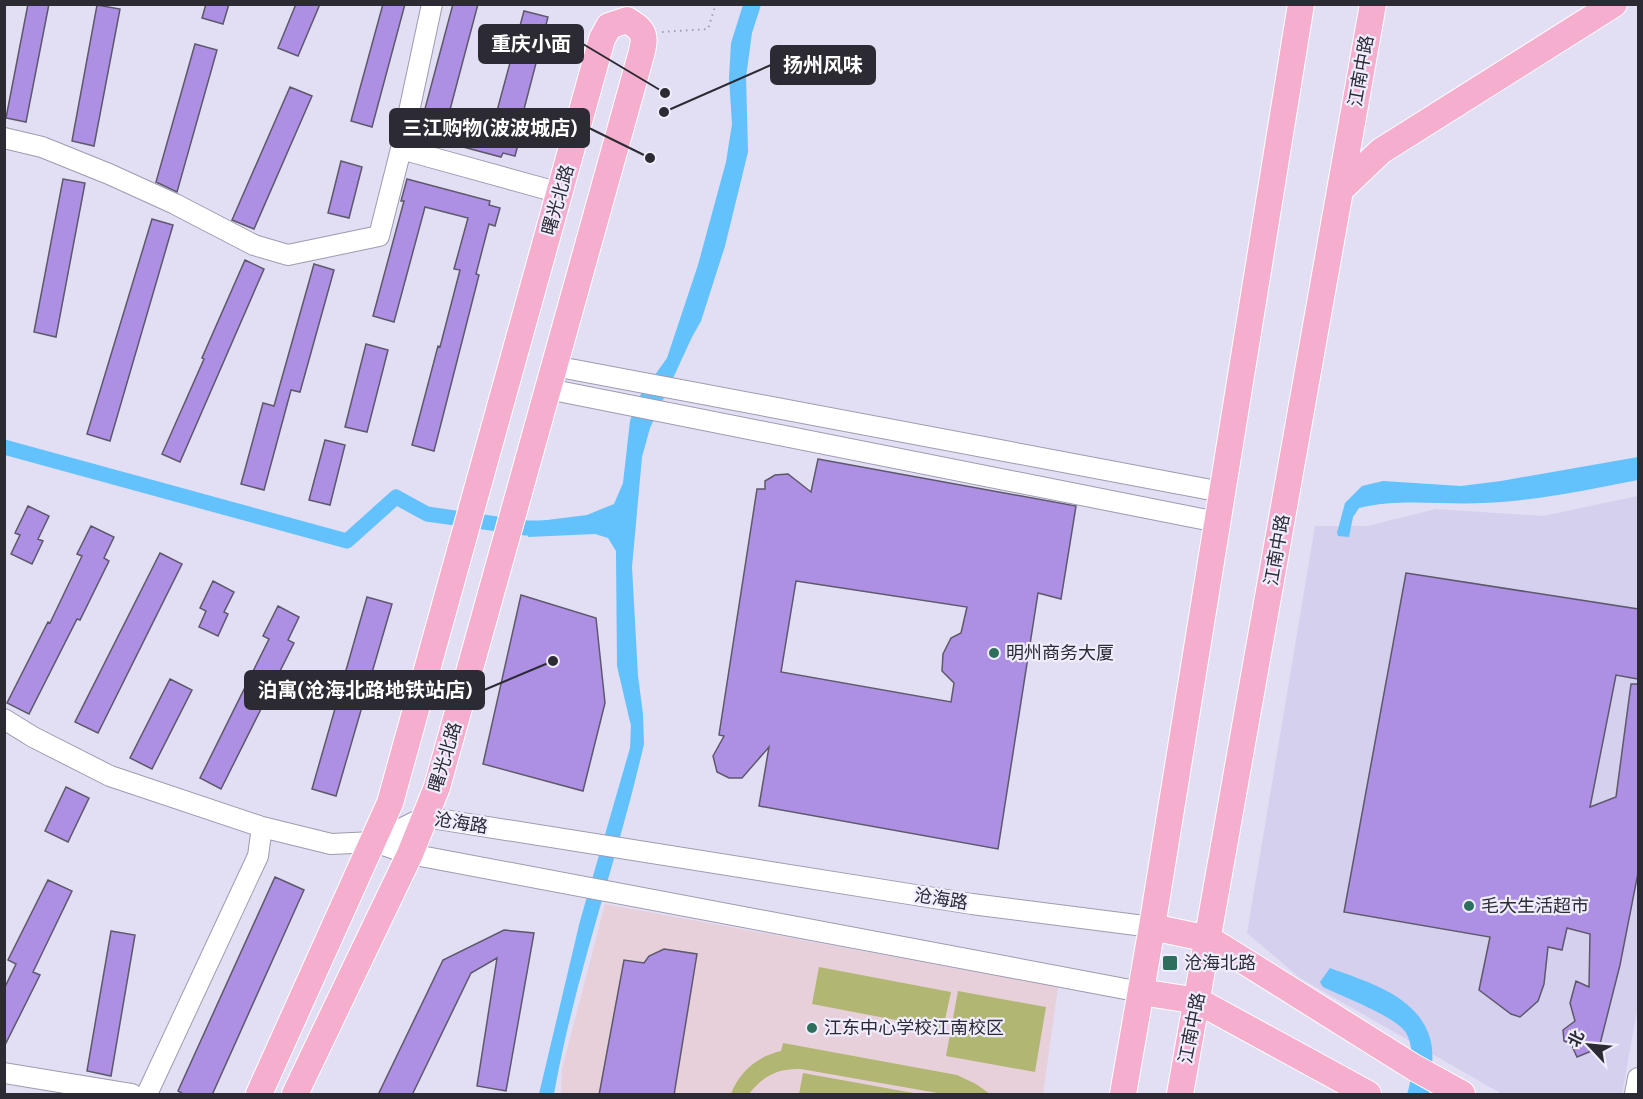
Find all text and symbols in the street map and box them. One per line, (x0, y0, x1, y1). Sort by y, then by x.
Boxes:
callout: 重庆小面 (479, 25, 583, 63)
text: 重庆小面 (491, 32, 571, 56)
street label: 江南中路 (1344, 34, 1378, 108)
callout: 扬州风味 (771, 46, 875, 84)
text: 扬州风味 (783, 53, 863, 77)
callout: 三江购物(波波城店) (390, 109, 589, 147)
text: 三江购物(波波城店) (402, 116, 578, 140)
street label: 曙光北路 (538, 162, 578, 238)
street label: 江南中路 (1260, 513, 1294, 587)
place label: 明州商务大厦 (1006, 642, 1114, 664)
marker: 明州商务大厦 (987, 646, 1001, 660)
callout: 泊寓(沧海北路地铁站店) (245, 671, 484, 709)
text: 泊寓(沧海北路地铁站店) (257, 678, 473, 702)
street label: 曙光北路 (424, 719, 466, 795)
street label: 沧海路 (433, 808, 489, 838)
street label: 沧海路 (913, 884, 969, 914)
place label: 毛大生活超市 (1481, 895, 1589, 917)
marker: 毛大生活超市 (1462, 899, 1476, 913)
place label: 沧海北路 (1184, 952, 1256, 974)
marker: 沧海北路 (1161, 954, 1179, 972)
street label: 江南中路 (1174, 991, 1210, 1065)
north arrow (1559, 1015, 1619, 1075)
place label: 江东中心学校江南校区 (824, 1017, 1004, 1039)
marker: 江东中心学校江南校区 (805, 1021, 819, 1035)
text: 北 (1564, 1027, 1588, 1050)

